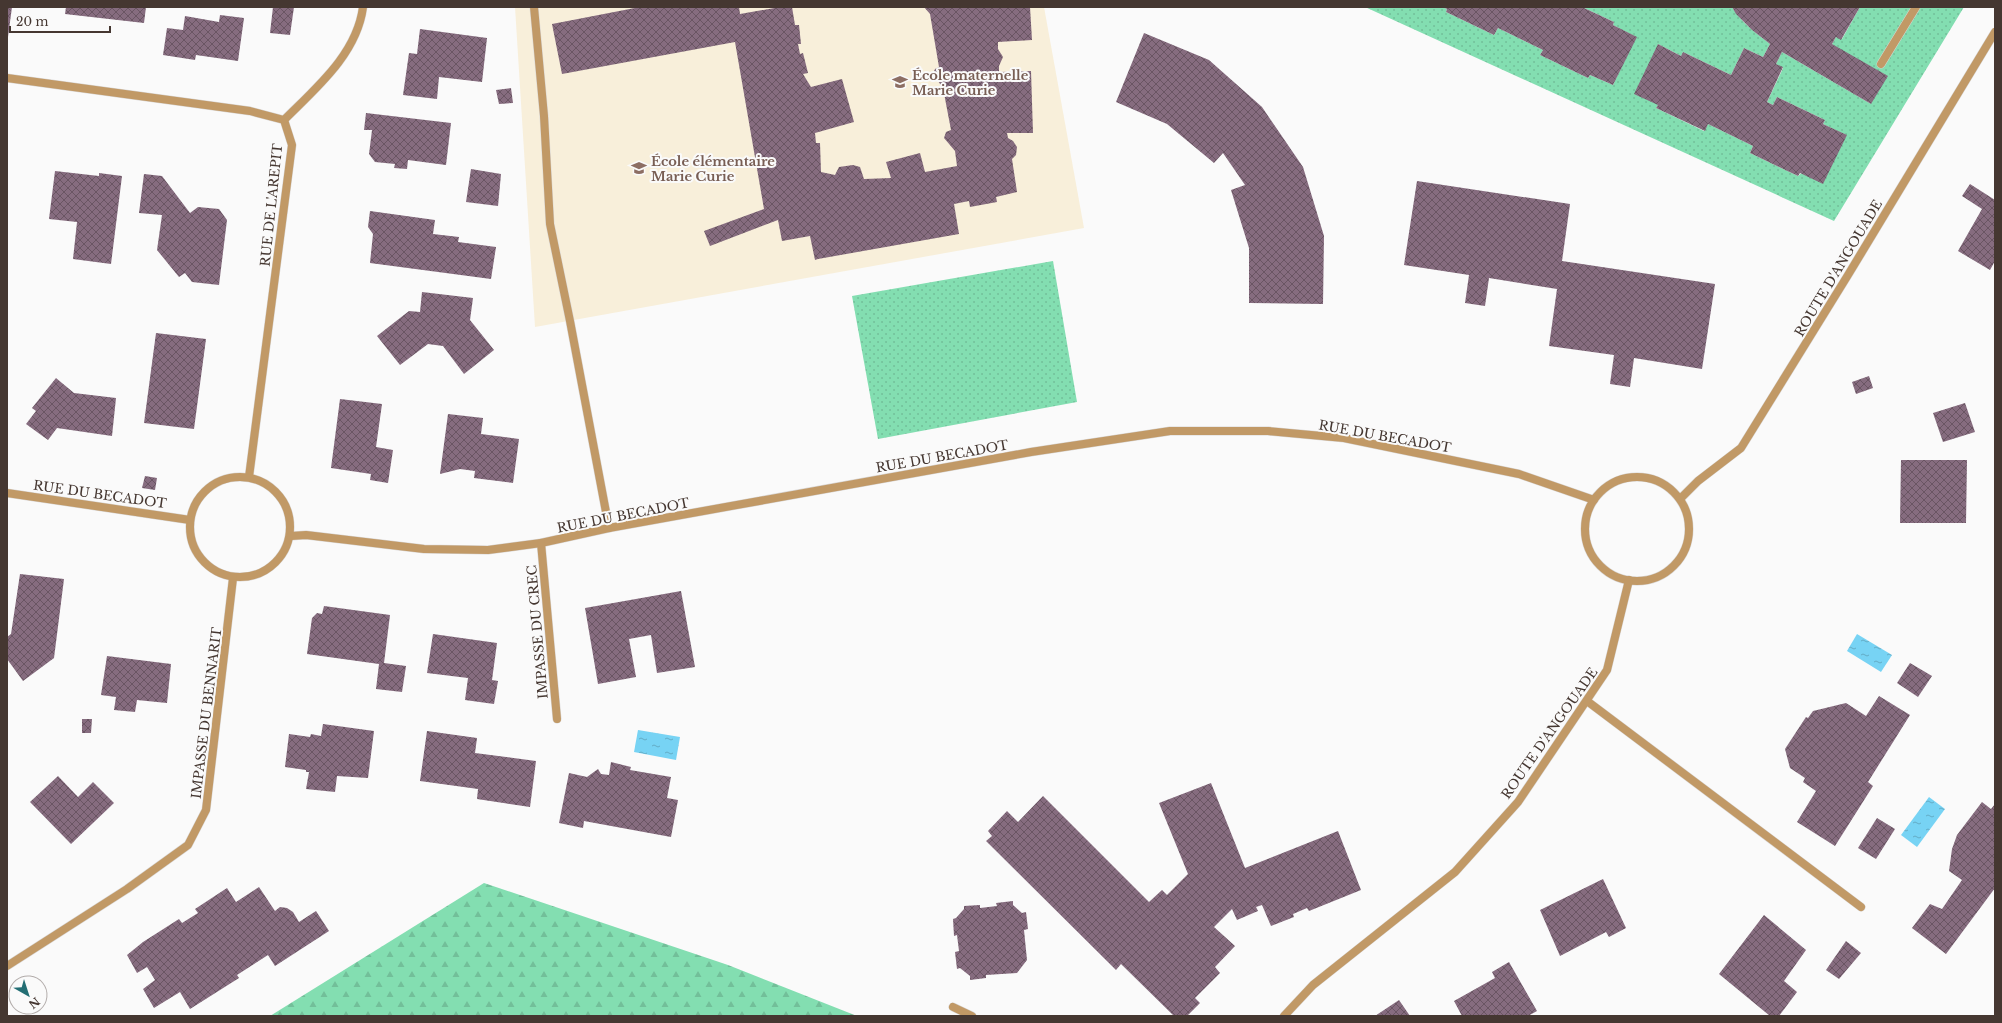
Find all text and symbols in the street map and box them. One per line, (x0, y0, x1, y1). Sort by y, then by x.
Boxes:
scale bar (10, 8, 110, 34)
text: 20 m (16, 14, 48, 29)
place label: École maternelle Marie Curie (912, 67, 1029, 99)
school or university icon: École maternelle Marie Curie (891, 73, 909, 91)
street label: RUE DE L'AREPIT (257, 142, 286, 267)
place label: École élémentaire Marie Curie (651, 153, 775, 185)
school or university icon: École élémentaire Marie Curie (630, 159, 648, 177)
street label: ROUTE D'ANGOUADE (1791, 197, 1886, 340)
street label: RUE DU BECADOT (1317, 416, 1453, 457)
street label: RUE DU BECADOT (874, 436, 1010, 477)
street label: RUE DU BECADOT (32, 477, 168, 512)
street label: RUE DU BECADOT (555, 494, 691, 537)
street label: IMPASSE DU CREC (523, 564, 552, 700)
street label: IMPASSE DU BENNARIT (188, 626, 226, 800)
street label: ROUTE D'ANGOUADE (1497, 664, 1601, 802)
north arrow (8, 975, 48, 1015)
text: N (25, 994, 43, 1012)

